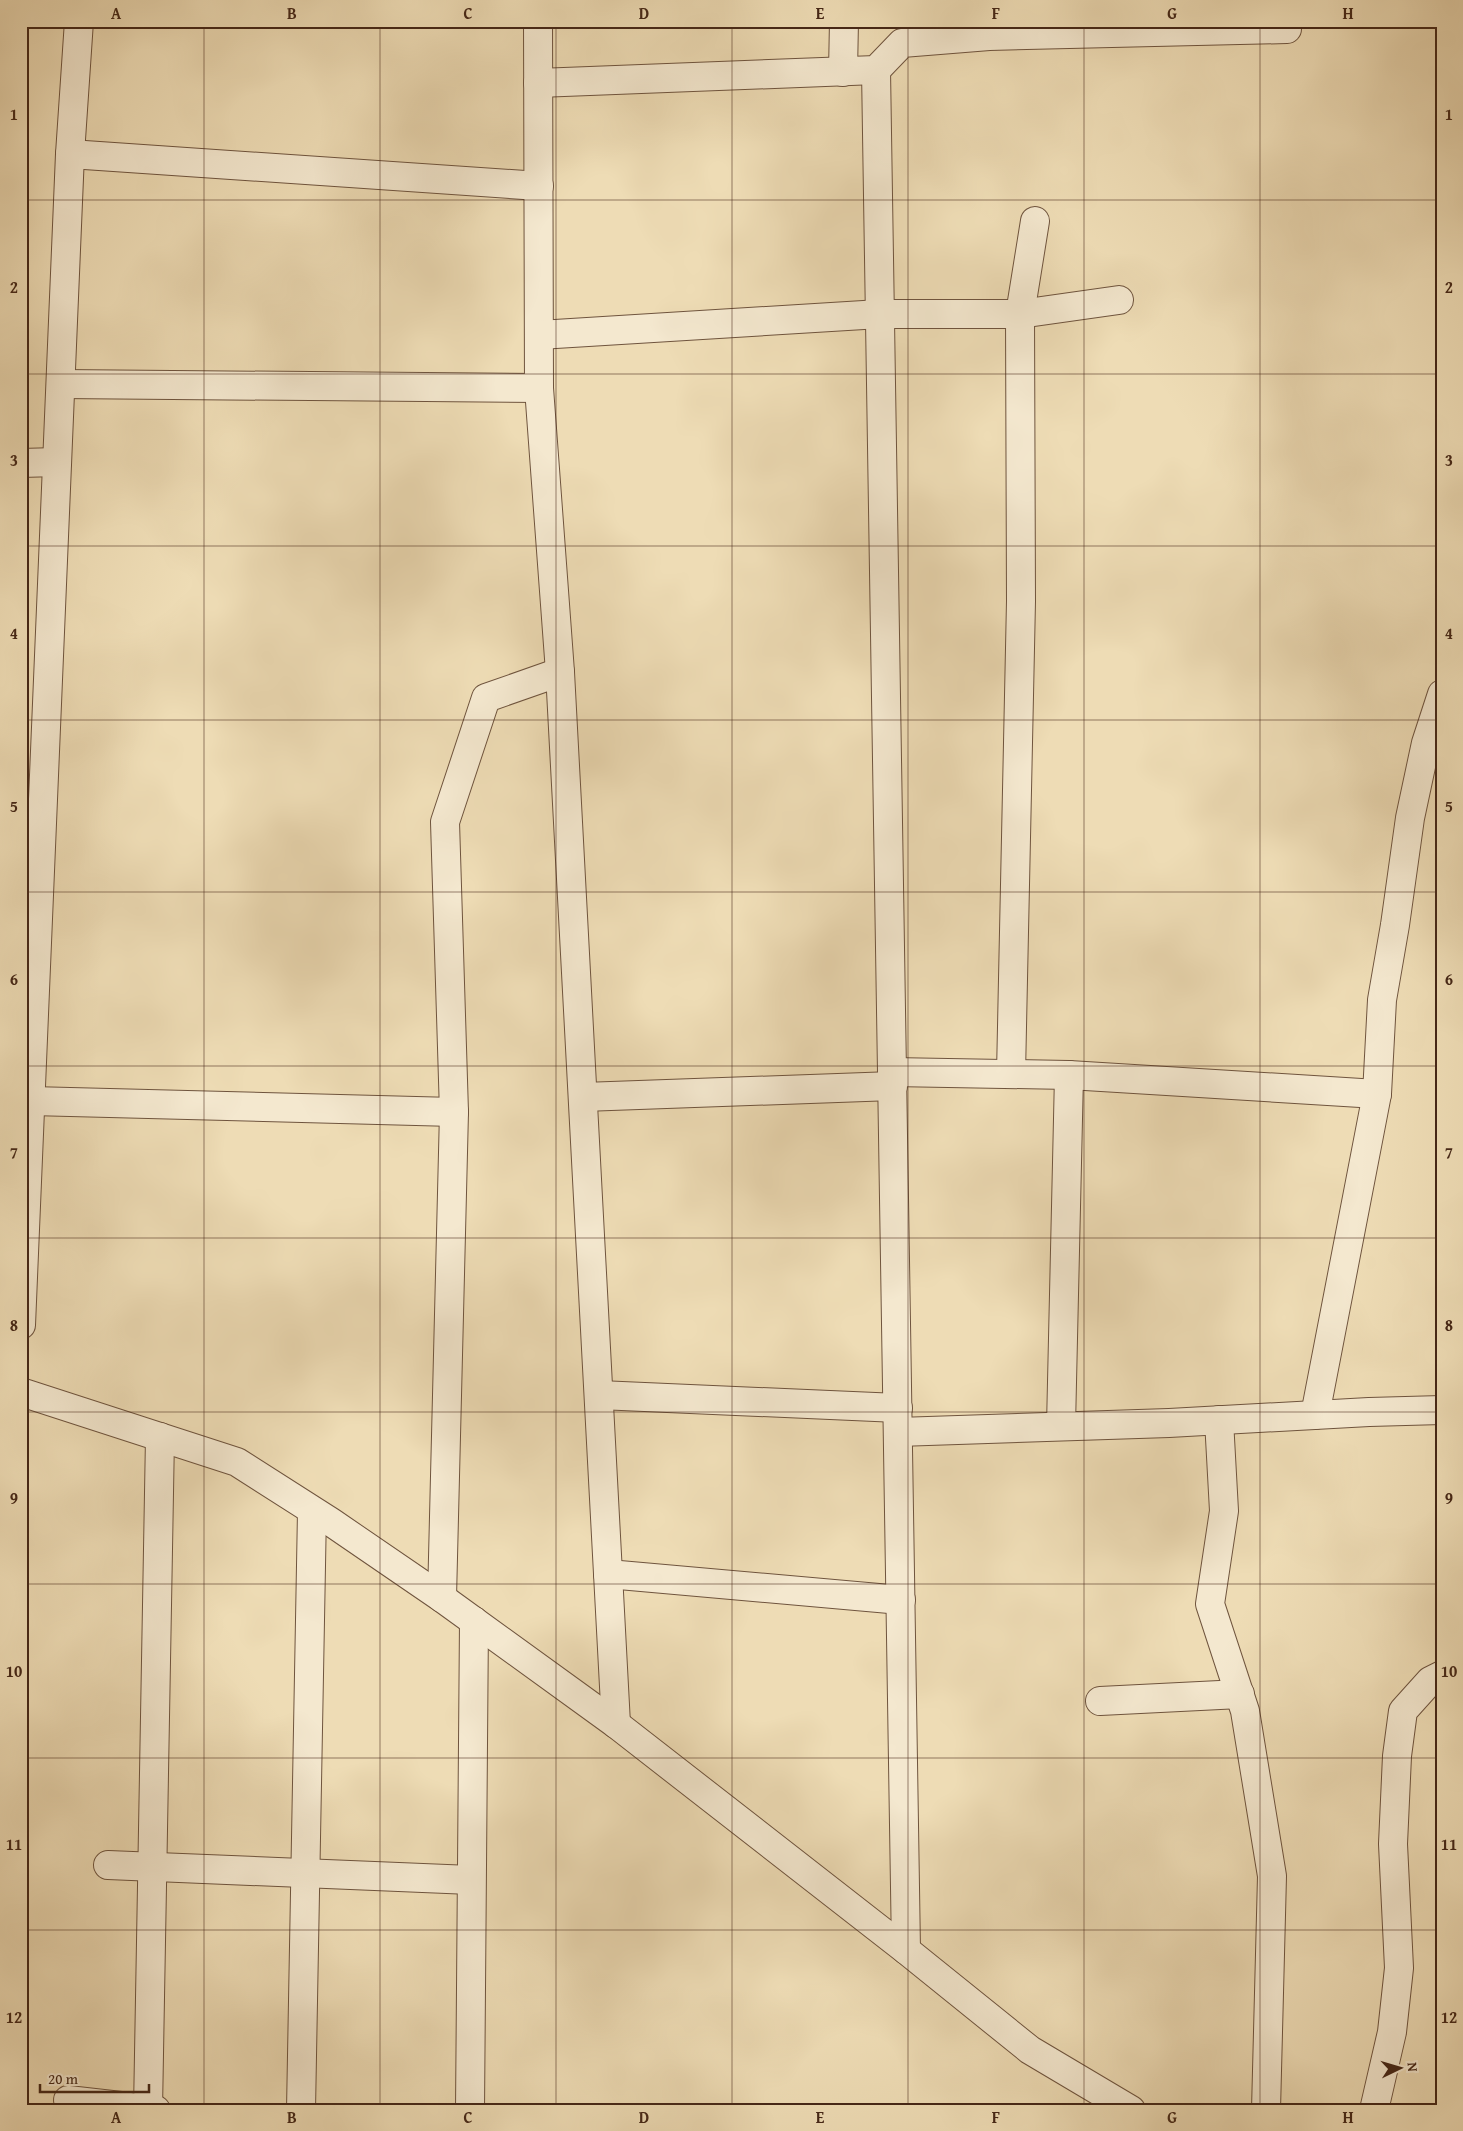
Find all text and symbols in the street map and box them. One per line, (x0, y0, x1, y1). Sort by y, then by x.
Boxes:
text: A (111, 1, 122, 25)
text: B (287, 1, 297, 25)
text: C (463, 1, 473, 25)
text: D (639, 1, 649, 25)
text: E (816, 1, 825, 25)
text: F (992, 1, 1000, 25)
text: G (1167, 1, 1177, 25)
text: H (1342, 1, 1354, 25)
text: 1 (10, 102, 18, 126)
text: 1 (1445, 102, 1453, 126)
text: 2 (10, 275, 18, 299)
text: 2 (1445, 275, 1453, 299)
text: 3 (10, 448, 18, 472)
text: 3 (1445, 448, 1453, 472)
text: 4 (10, 621, 18, 645)
text: 4 (1445, 621, 1453, 645)
text: 5 (10, 794, 18, 818)
text: 5 (1445, 794, 1453, 818)
text: 6 (10, 967, 18, 991)
text: 6 (1445, 967, 1453, 991)
text: 7 (10, 1140, 18, 1164)
text: 7 (1445, 1140, 1453, 1164)
text: 8 (10, 1313, 18, 1337)
text: 8 (1445, 1313, 1453, 1337)
text: 9 (10, 1486, 18, 1510)
text: 9 (1445, 1486, 1453, 1510)
text: 10 (6, 1659, 22, 1683)
text: 10 (1441, 1659, 1457, 1683)
text: 11 (6, 1832, 22, 1856)
text: 11 (1441, 1832, 1457, 1856)
text: 12 (6, 2005, 22, 2029)
text: 12 (1441, 2005, 1457, 2029)
north arrow (1376, 2044, 1426, 2094)
scale bar (40, 2061, 149, 2093)
text: N (1403, 2061, 1423, 2073)
text: 20 m (48, 2068, 79, 2089)
text: A (111, 2105, 122, 2129)
text: B (287, 2105, 297, 2129)
text: C (463, 2105, 473, 2129)
text: D (639, 2105, 649, 2129)
text: E (816, 2105, 825, 2129)
text: F (992, 2105, 1000, 2129)
text: G (1167, 2105, 1177, 2129)
text: H (1342, 2105, 1354, 2129)

